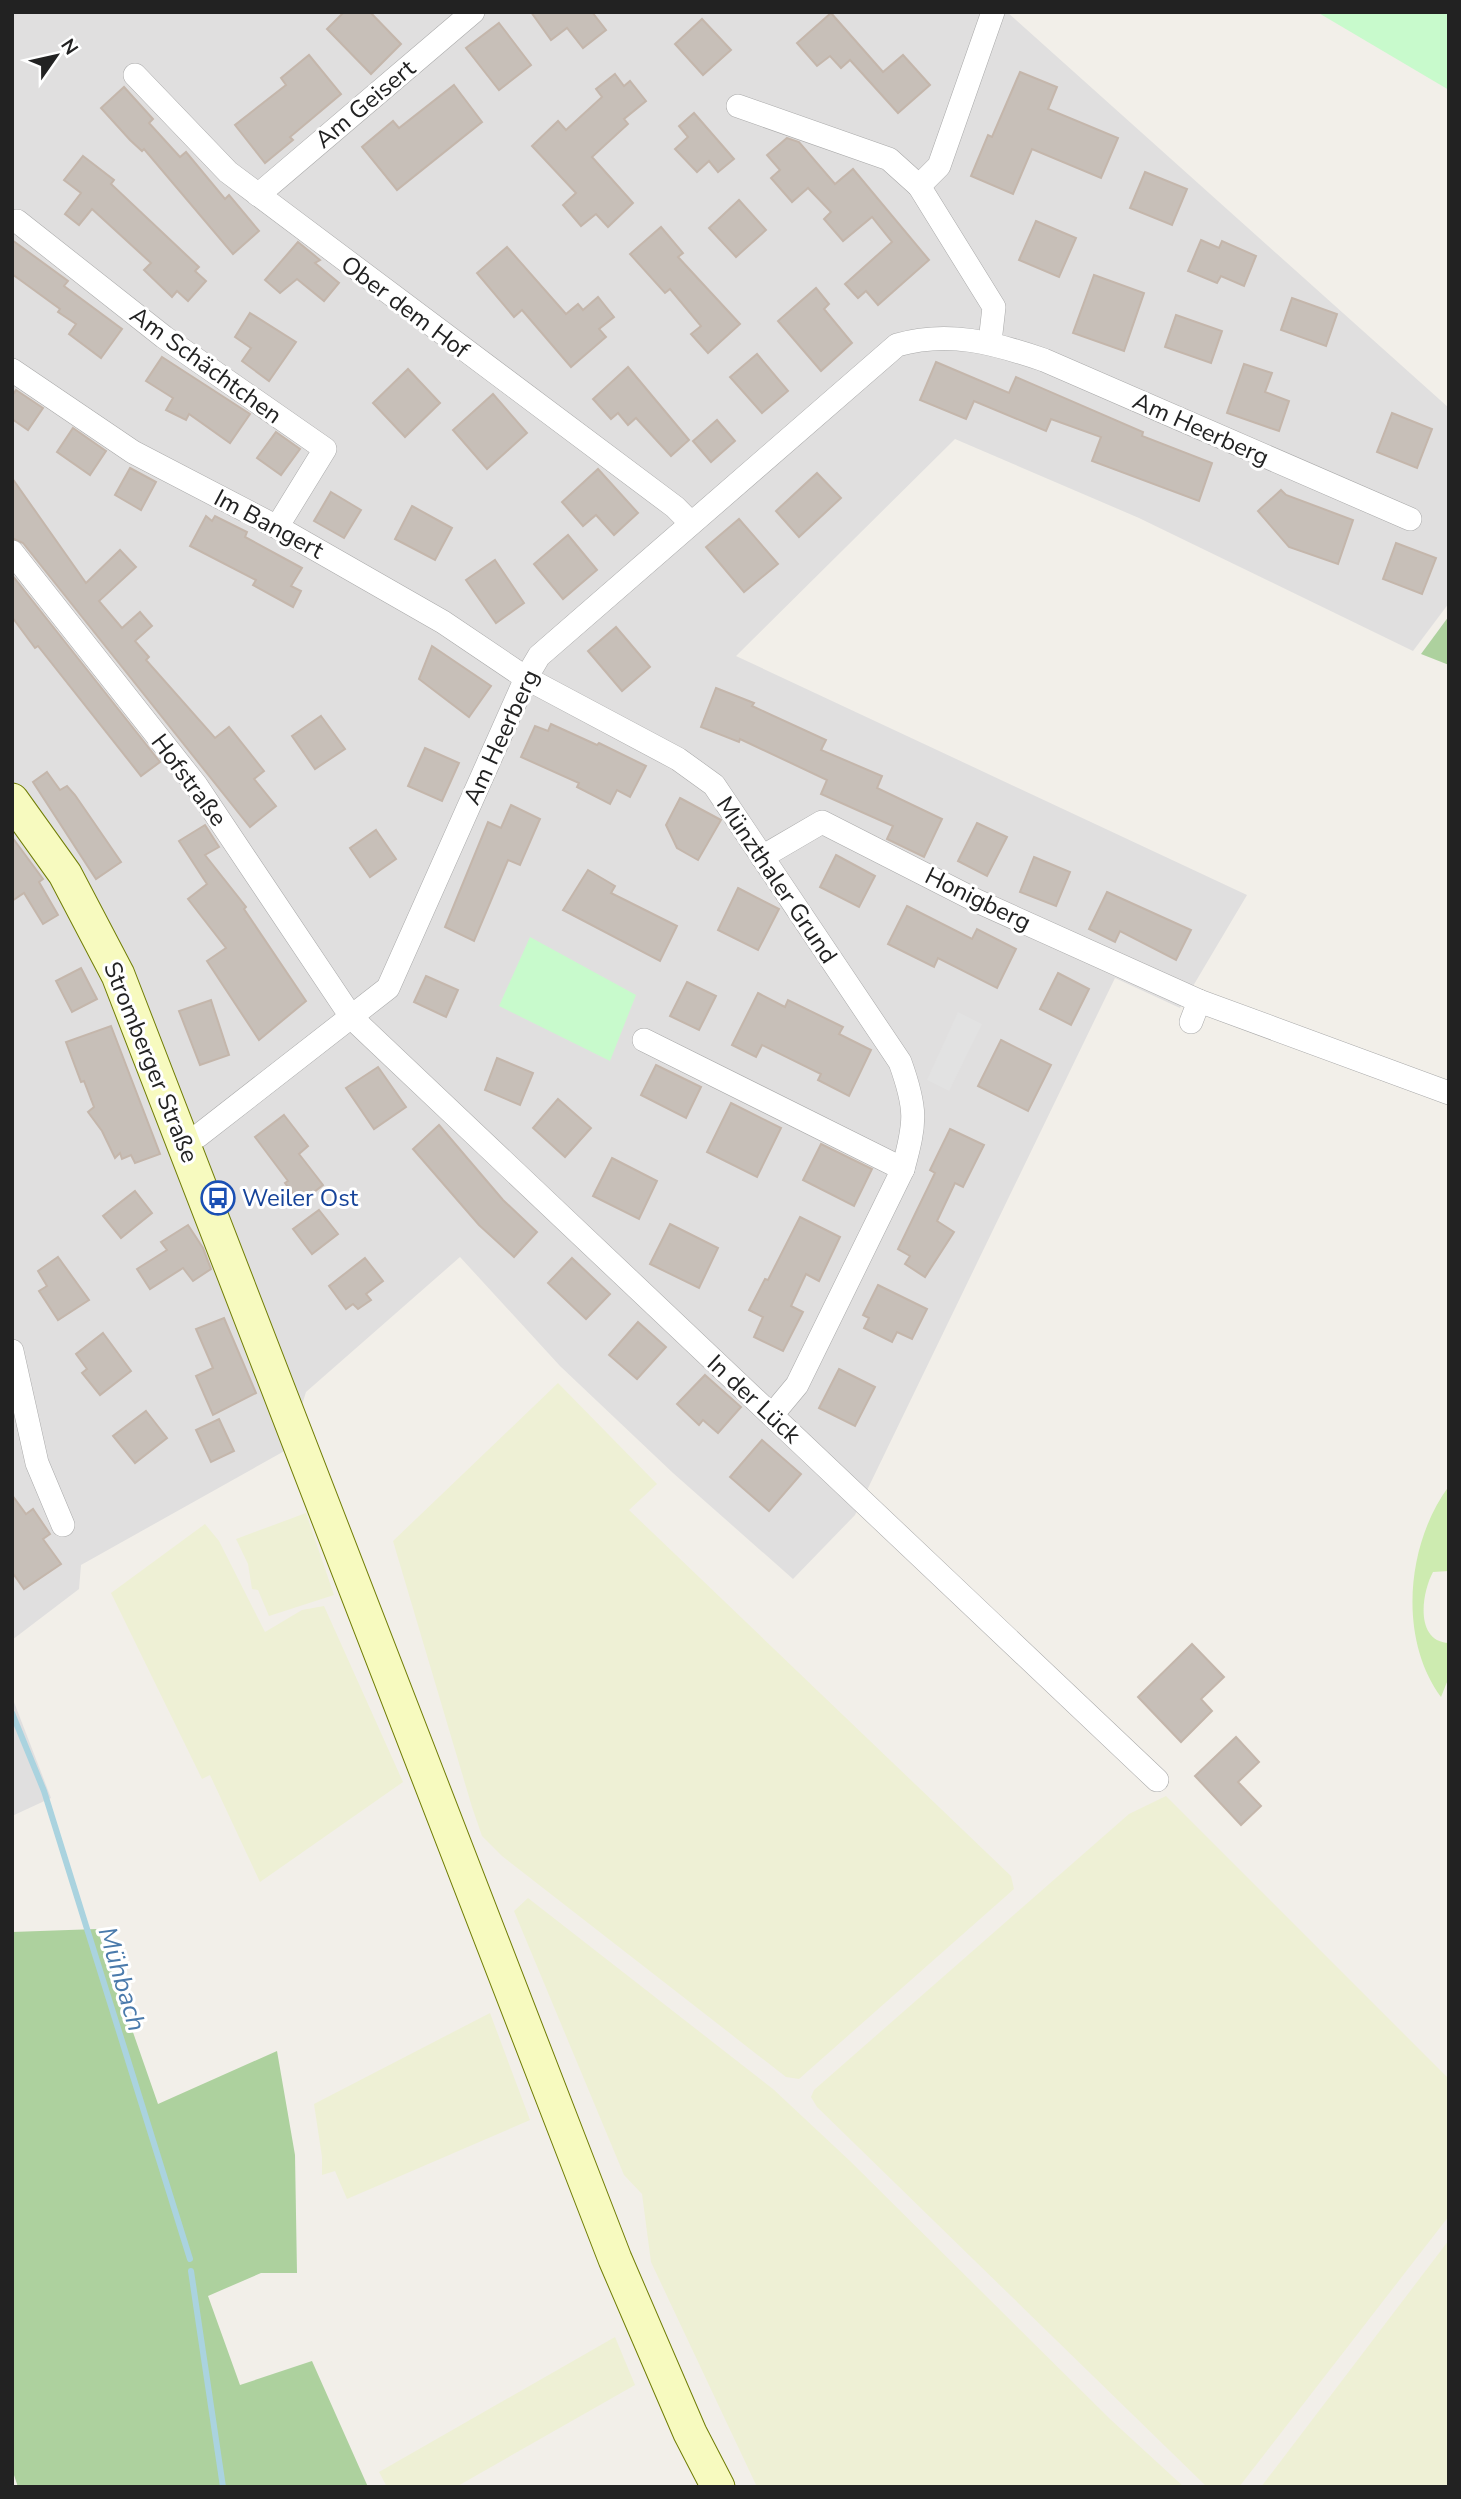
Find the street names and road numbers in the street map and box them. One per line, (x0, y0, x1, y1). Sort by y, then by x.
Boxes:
street label: Am Geisert (308, 52, 422, 155)
street label: Ober dem Hof (334, 248, 476, 366)
street label: Am Schächtchen (124, 299, 288, 431)
street label: Am Heerberg (1128, 385, 1274, 473)
street label: Im Bangert (209, 482, 330, 567)
street label: Am Heerberg (456, 664, 546, 810)
street label: Hofstraße (144, 727, 234, 833)
street label: Münzthaler Grund (709, 790, 845, 970)
street label: Honigberg (920, 860, 1036, 938)
street label: Stromberger Straße (96, 957, 206, 1167)
street label: In der Lück (700, 1347, 808, 1451)

